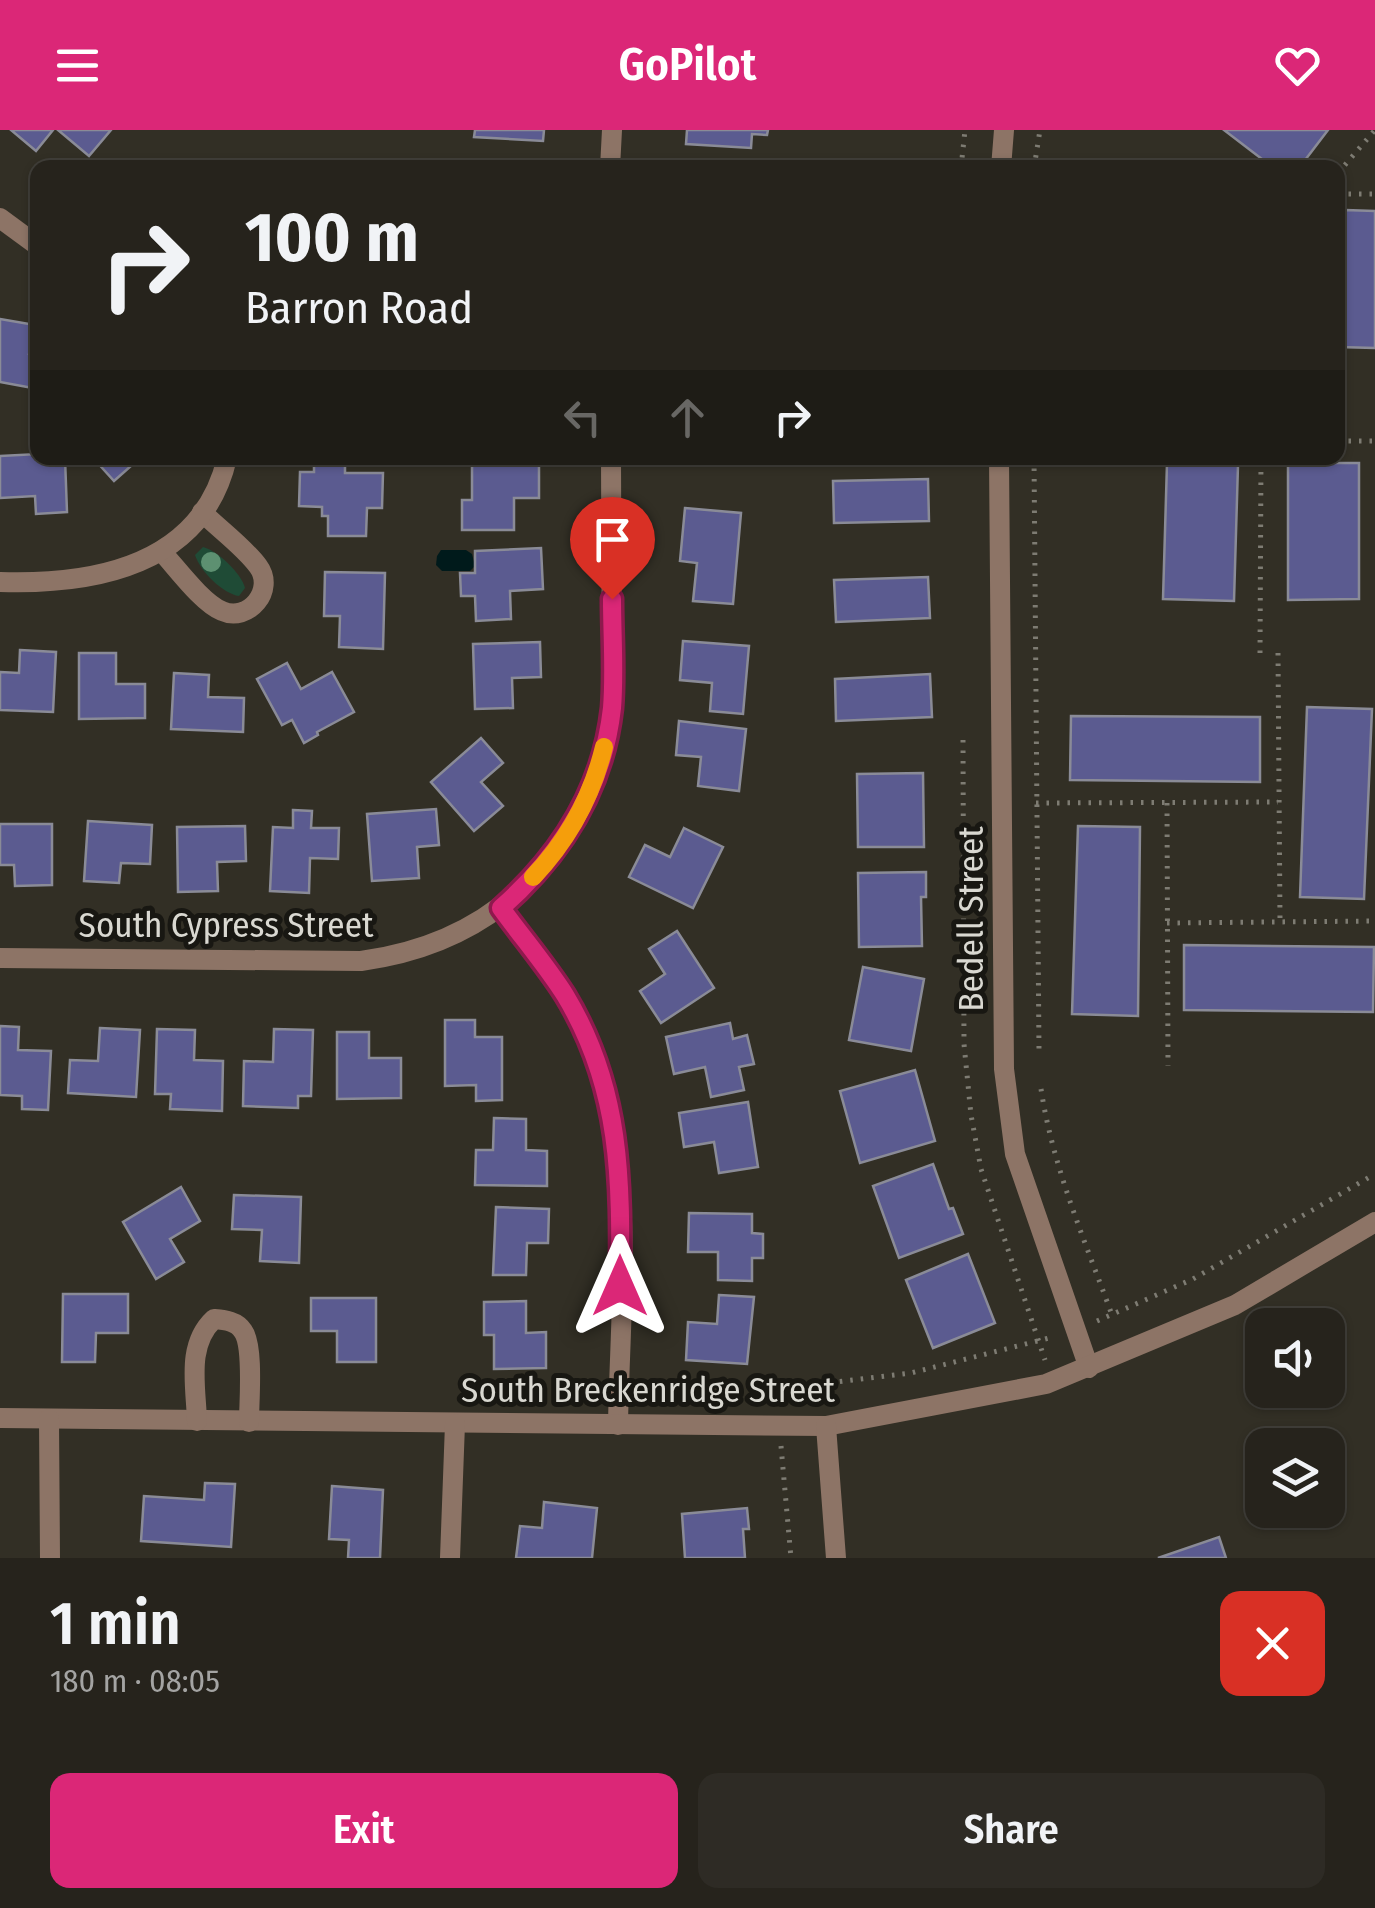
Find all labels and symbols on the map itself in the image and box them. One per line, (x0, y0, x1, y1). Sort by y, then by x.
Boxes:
pin (570, 497, 655, 600)
street label: Bedell Street (950, 826, 992, 1012)
street label: South Cypress Street (79, 904, 374, 946)
position arrow (568, 1234, 672, 1338)
street label: South Breckenridge Street (461, 1369, 835, 1411)

